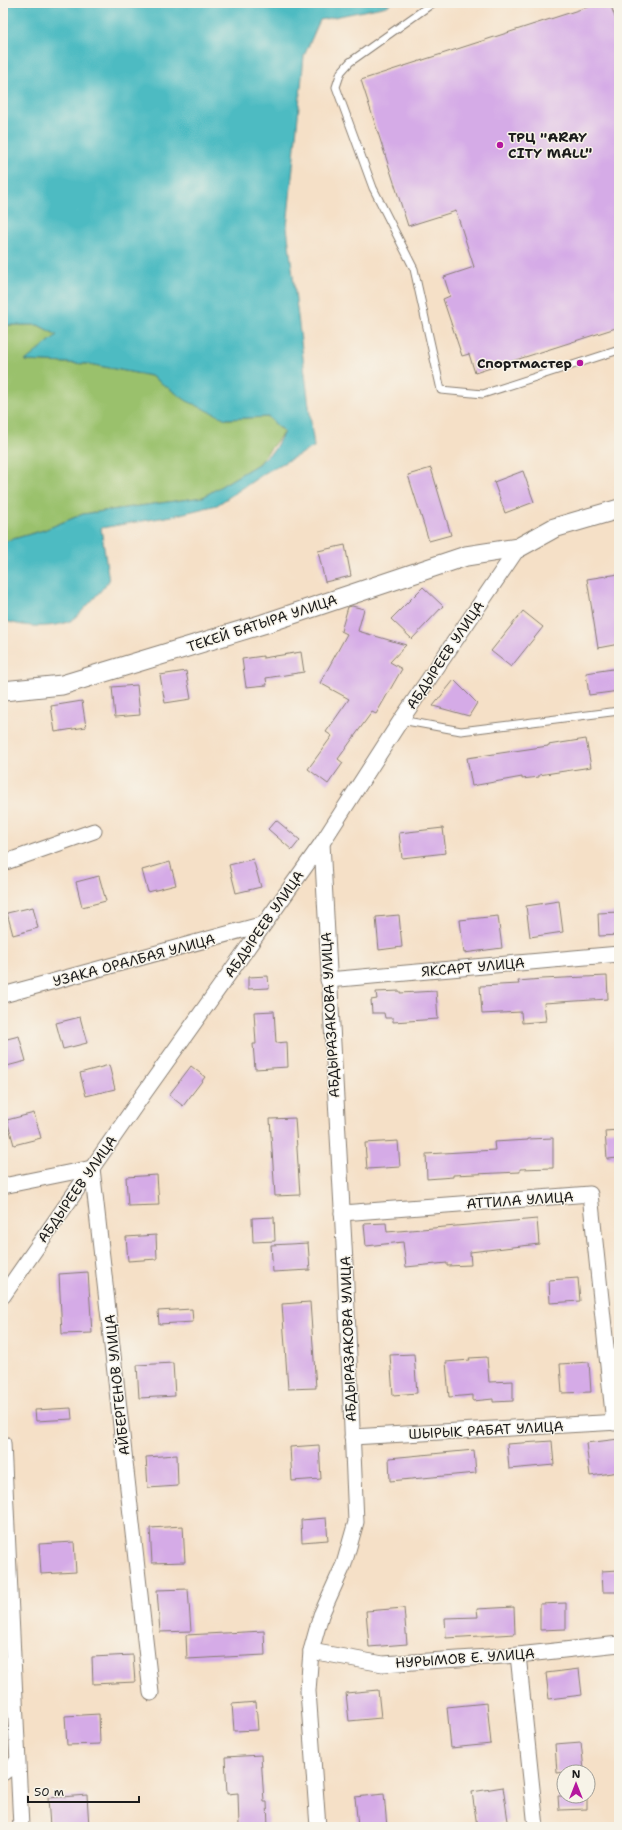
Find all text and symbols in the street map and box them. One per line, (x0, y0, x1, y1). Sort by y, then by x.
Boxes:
place label: ТРЦ "ARAY CITY MALL" (508, 128, 592, 162)
marker: ТРЦ "ARAY CITY MALL" (495, 140, 505, 150)
place label: Спортмастер (477, 354, 572, 372)
marker: Спортмастер (575, 358, 585, 368)
street label: ТЕКЕЙ БАТЫРА УЛИЦА (185, 590, 339, 656)
street label: АБДЫРЕЕВ УЛИЦА (402, 597, 488, 713)
street label: АБДЫРЕЕВ УЛИЦА (220, 867, 308, 981)
street label: УЗАКА ОРАЛБАЯ УЛИЦА (51, 930, 217, 990)
street label: АБДЫРАЗАКОВА УЛИЦА (317, 932, 343, 1098)
street label: ЯКСАРТ УЛИЦА (420, 954, 526, 980)
street label: АБДЫРЕЕВ УЛИЦА (33, 1132, 121, 1246)
street label: АТТИЛА УЛИЦА (466, 1187, 574, 1213)
street label: АБДЫРАЗАКОВА УЛИЦА (336, 1256, 360, 1422)
street label: АЙБЕРГЕНОВ УЛИЦА (101, 1313, 133, 1457)
street label: ШЫРЫК РАБАТ УЛИЦА (408, 1417, 564, 1443)
street label: НУРЫМОВ Е. УЛИЦА (395, 1644, 535, 1672)
north arrow (556, 1764, 596, 1804)
text: N (572, 1767, 581, 1782)
scale bar (28, 1778, 139, 1804)
text: 50 m (34, 1784, 64, 1800)

